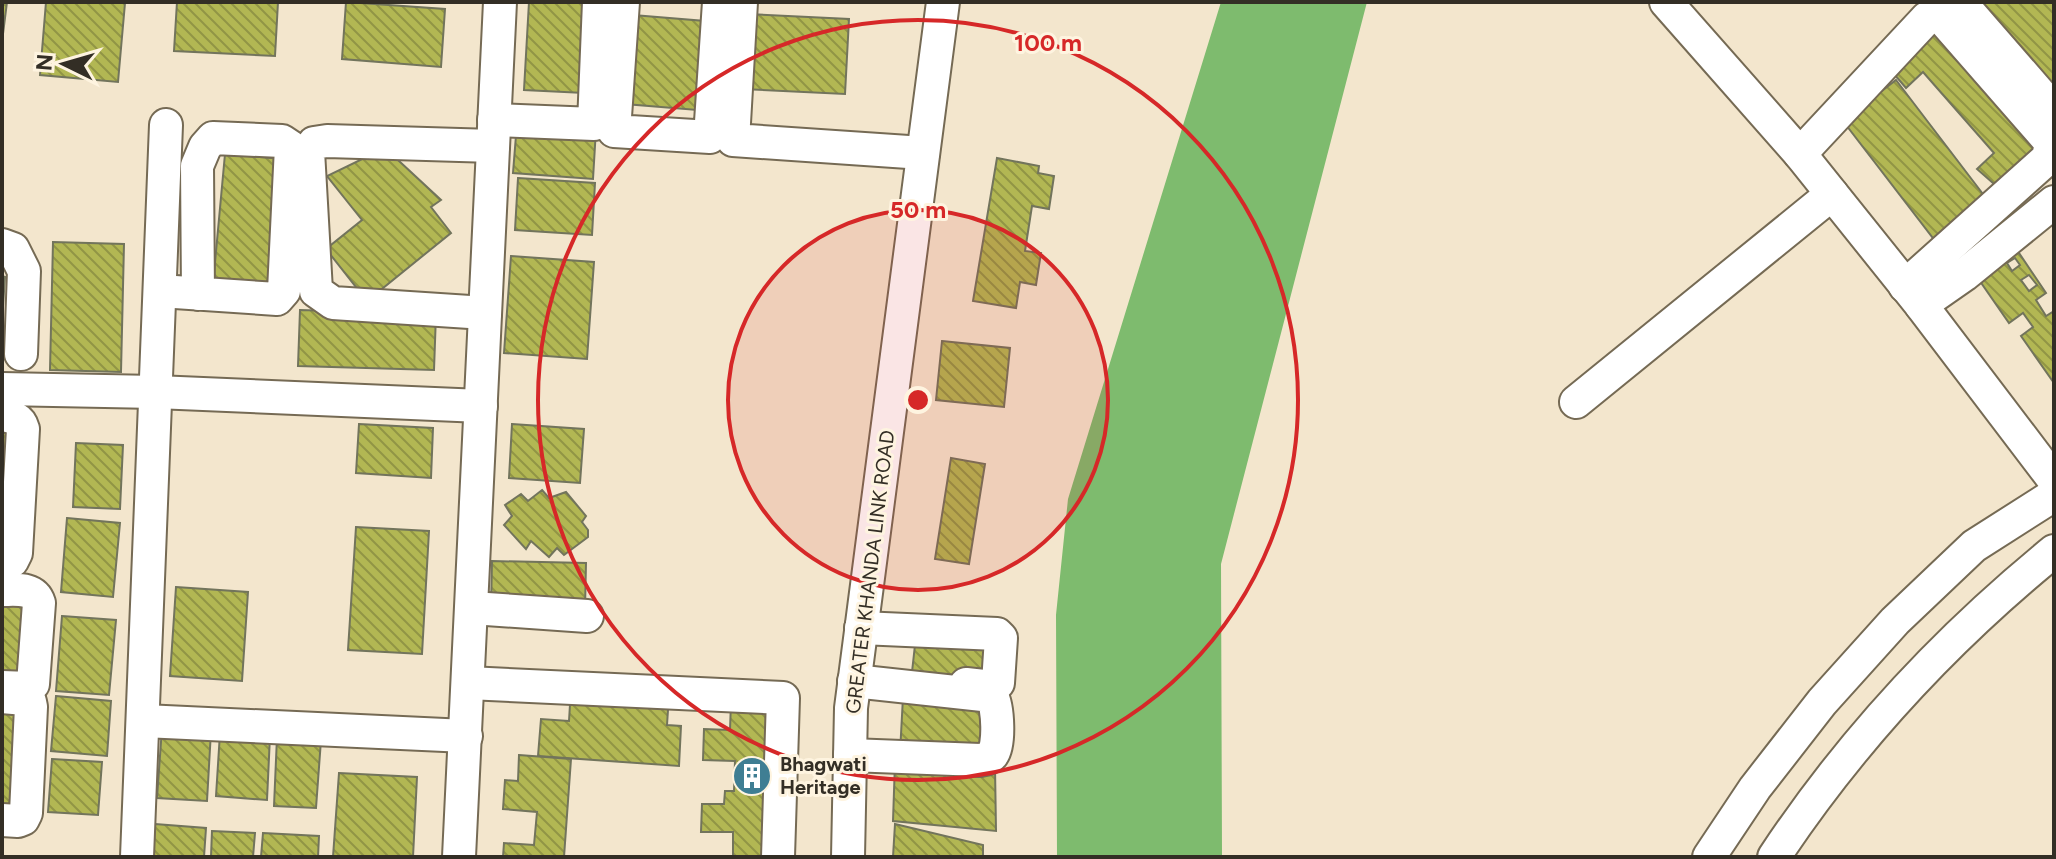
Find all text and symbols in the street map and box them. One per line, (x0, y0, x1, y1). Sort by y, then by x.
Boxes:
north arrow (24, 24, 104, 104)
text: 100 m (1014, 28, 1082, 57)
text: N (30, 53, 59, 72)
text: 50 m (890, 195, 946, 224)
centre of rings (904, 386, 932, 414)
street label: GREATER KHANDA LINK ROAD (841, 429, 899, 715)
place label: Bhagwati Heritage (780, 752, 867, 799)
building icon: Bhagwati Heritage (731, 755, 773, 797)

